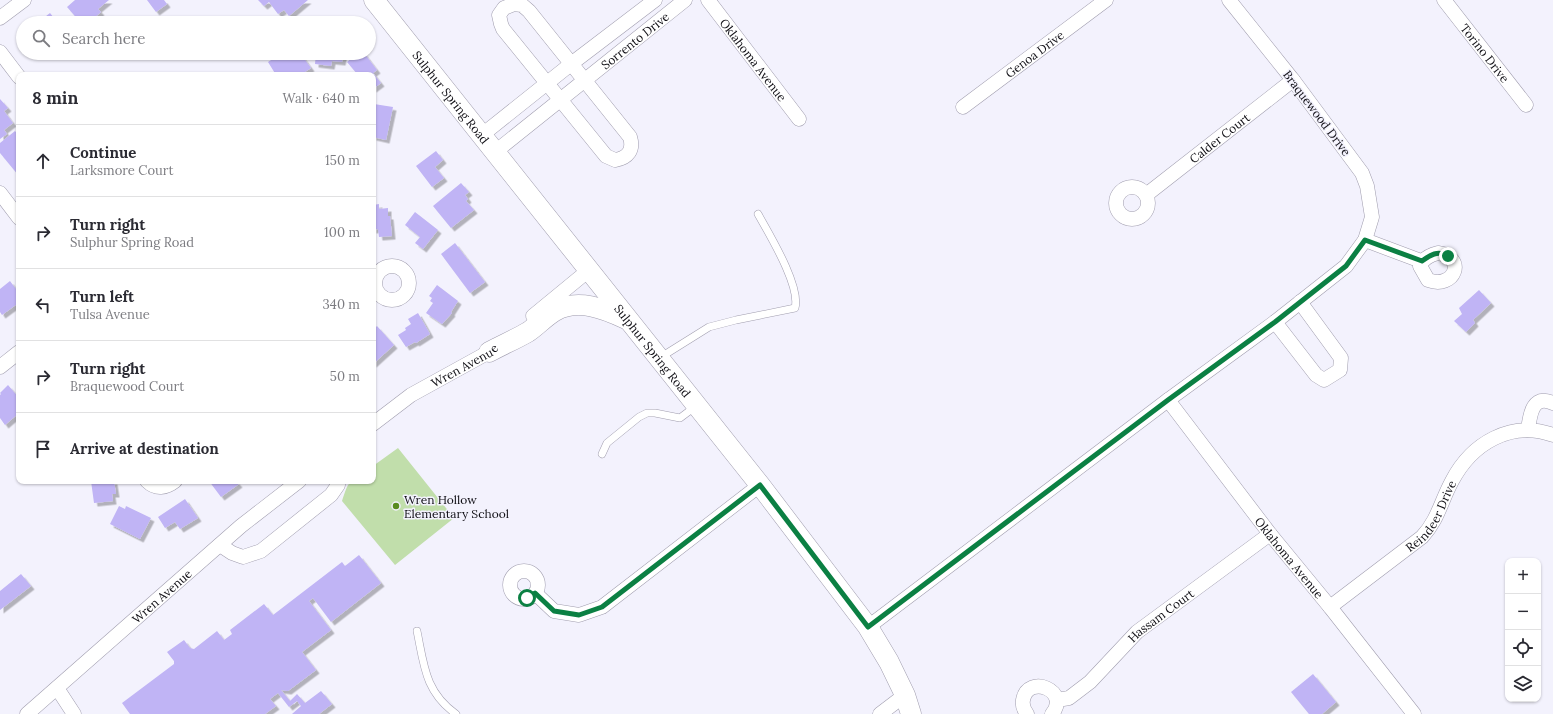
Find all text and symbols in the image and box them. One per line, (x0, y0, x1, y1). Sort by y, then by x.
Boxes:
street label: Sorrento Drive (598, 8, 672, 72)
street label: Oklahoma Avenue (717, 15, 790, 104)
search box (16, 16, 376, 60)
street label: Torino Drive (1458, 21, 1513, 85)
icon: search (30, 27, 52, 49)
street label: Genoa Drive (1002, 27, 1067, 80)
text: Search here (62, 29, 145, 48)
street label: Sulphur Spring Road (410, 48, 493, 146)
street label: Braquewood Drive (1280, 67, 1354, 159)
text: 8 min (32, 87, 78, 109)
text: Walk · 640 m (283, 90, 360, 107)
street label: Calder Court (1186, 109, 1253, 166)
text: Continue (70, 143, 136, 162)
icon: ahead (32, 150, 54, 172)
text: 150 m (325, 152, 360, 169)
text: Larksmore Court (70, 162, 174, 179)
text: Turn right (70, 215, 146, 234)
icon: right (32, 222, 54, 244)
text: 100 m (324, 224, 360, 241)
text: Sulphur Spring Road (70, 234, 194, 251)
route end (1439, 247, 1457, 265)
text: Turn left (70, 287, 134, 306)
icon: left (32, 294, 54, 316)
text: 340 m (323, 296, 360, 313)
street label: Sulphur Spring Road (611, 301, 695, 400)
text: Tulsa Avenue (70, 306, 150, 323)
street label: Wren Avenue (428, 340, 501, 390)
text: Turn right (70, 359, 146, 378)
icon: right (32, 366, 54, 388)
text: 50 m (330, 368, 360, 385)
text: Braquewood Court (70, 378, 184, 395)
icon: arrive (32, 438, 54, 460)
text: Arrive at destination (70, 439, 219, 458)
street label: Reindeer Drive (1402, 477, 1459, 555)
place label: Wren Hollow Elementary School (404, 492, 509, 521)
marker: Wren Hollow Elementary School (391, 501, 401, 511)
street label: Oklahoma Avenue (1252, 514, 1327, 602)
map controls (1505, 558, 1541, 702)
button: + (1505, 558, 1541, 594)
street label: Wren Avenue (129, 565, 195, 626)
street label: Hassam Court (1124, 585, 1197, 645)
route start (518, 589, 536, 607)
button: − (1505, 594, 1541, 630)
button: locate (1505, 630, 1541, 666)
button: layers (1505, 666, 1541, 702)

